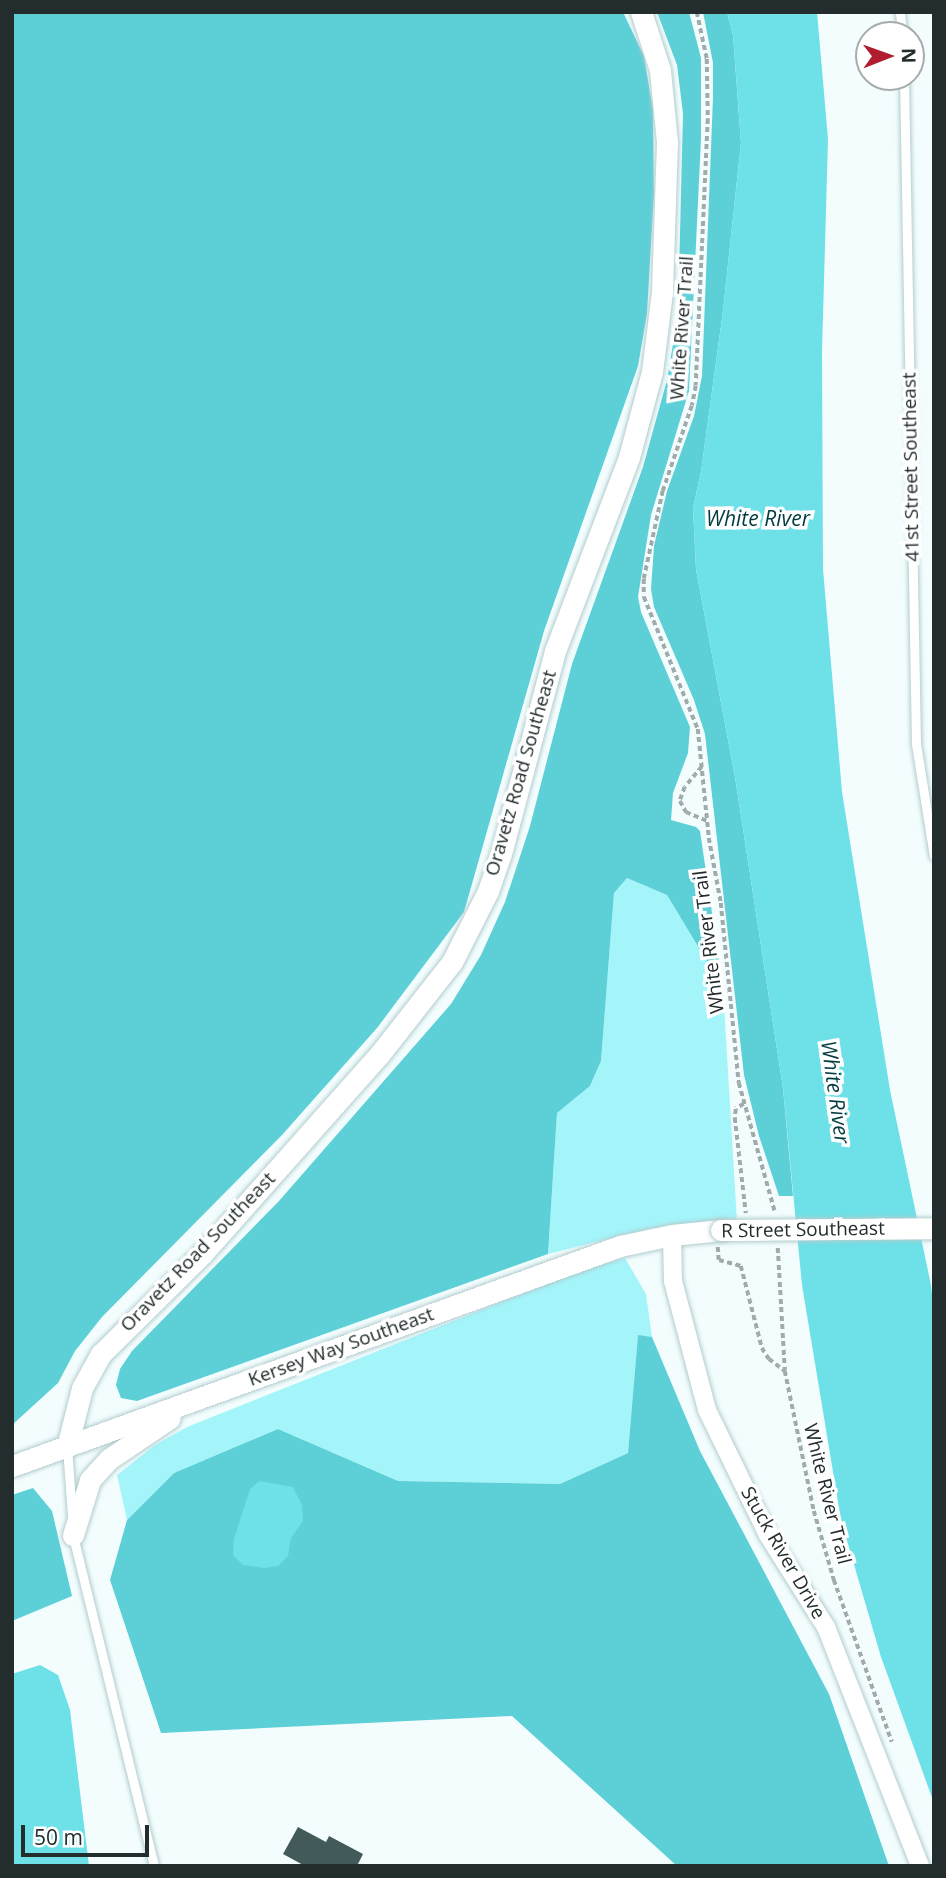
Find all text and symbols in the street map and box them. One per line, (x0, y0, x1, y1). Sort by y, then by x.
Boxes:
north arrow (855, 21, 925, 91)
text: N (896, 48, 922, 64)
street label: White River Trail (666, 255, 698, 401)
street label: 41st Street Southeast (898, 372, 924, 562)
water label: White River (706, 505, 810, 531)
street label: Oravetz Road Southeast (481, 667, 561, 879)
street label: White River Trail (689, 869, 729, 1015)
water label: White River (816, 1039, 856, 1145)
street label: Oravetz Road Southeast (116, 1167, 280, 1337)
street label: R Street Southeast (721, 1217, 885, 1243)
street label: Kersey Way Southeast (245, 1303, 437, 1391)
street label: White River Trail (799, 1421, 855, 1567)
street label: Stuck River Drive (736, 1483, 830, 1623)
scale bar (24, 1812, 152, 1856)
text: 50 m (34, 1823, 83, 1851)

